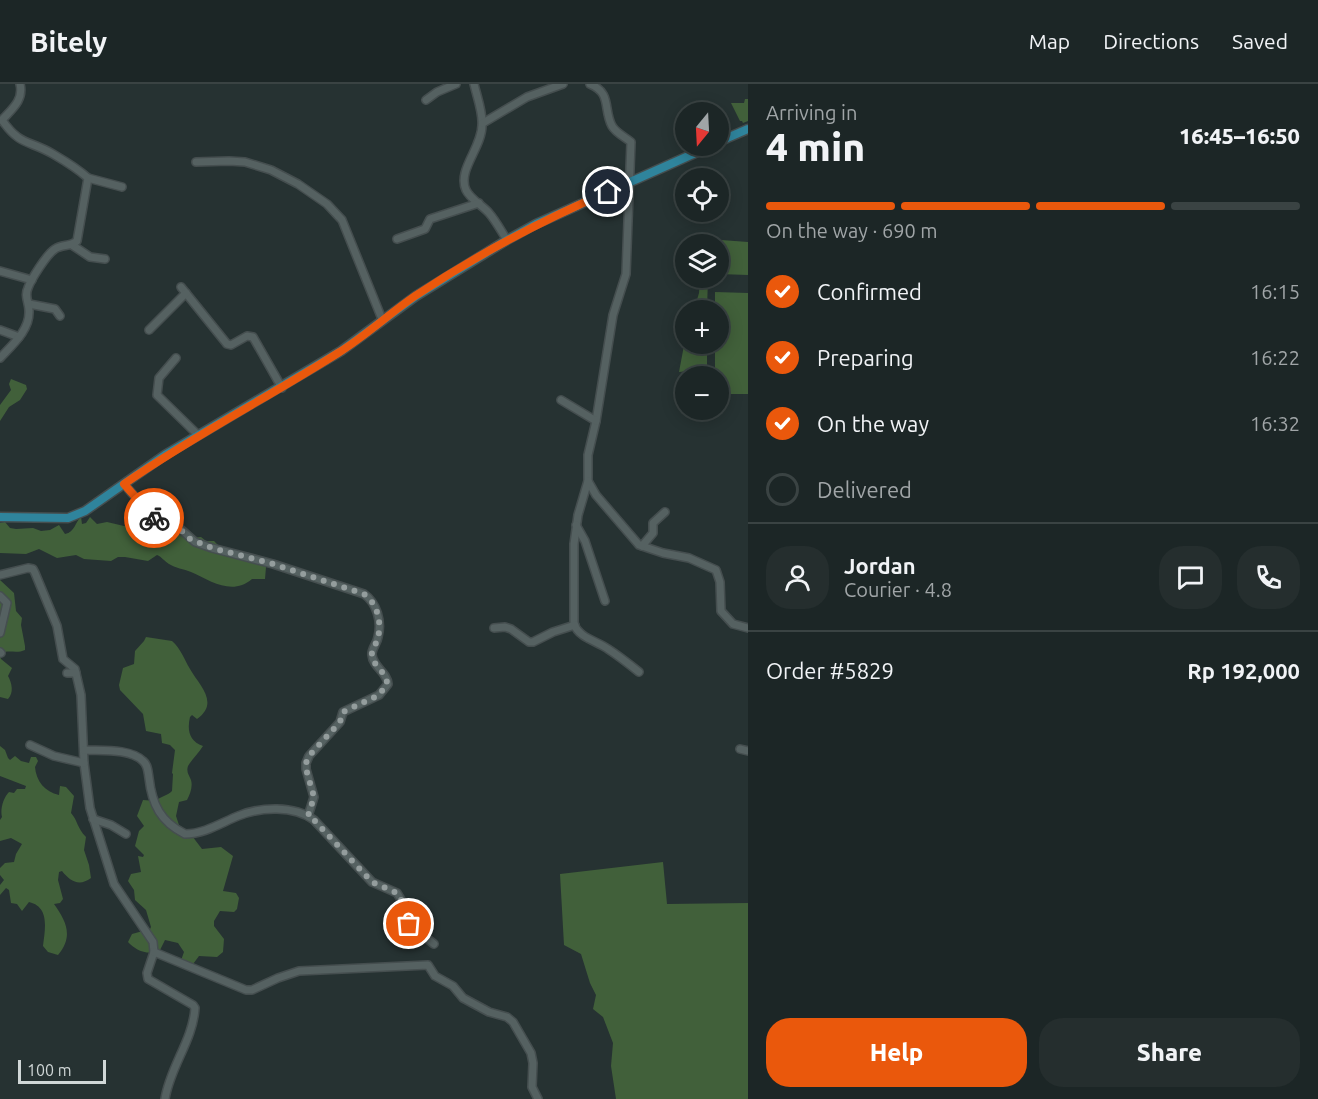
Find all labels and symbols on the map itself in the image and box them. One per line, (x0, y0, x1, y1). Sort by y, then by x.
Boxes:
north arrow (675, 102, 729, 156)
pin (582, 166, 633, 217)
courier (124, 488, 184, 548)
pin (383, 898, 434, 949)
scale bar (18, 1057, 106, 1084)

